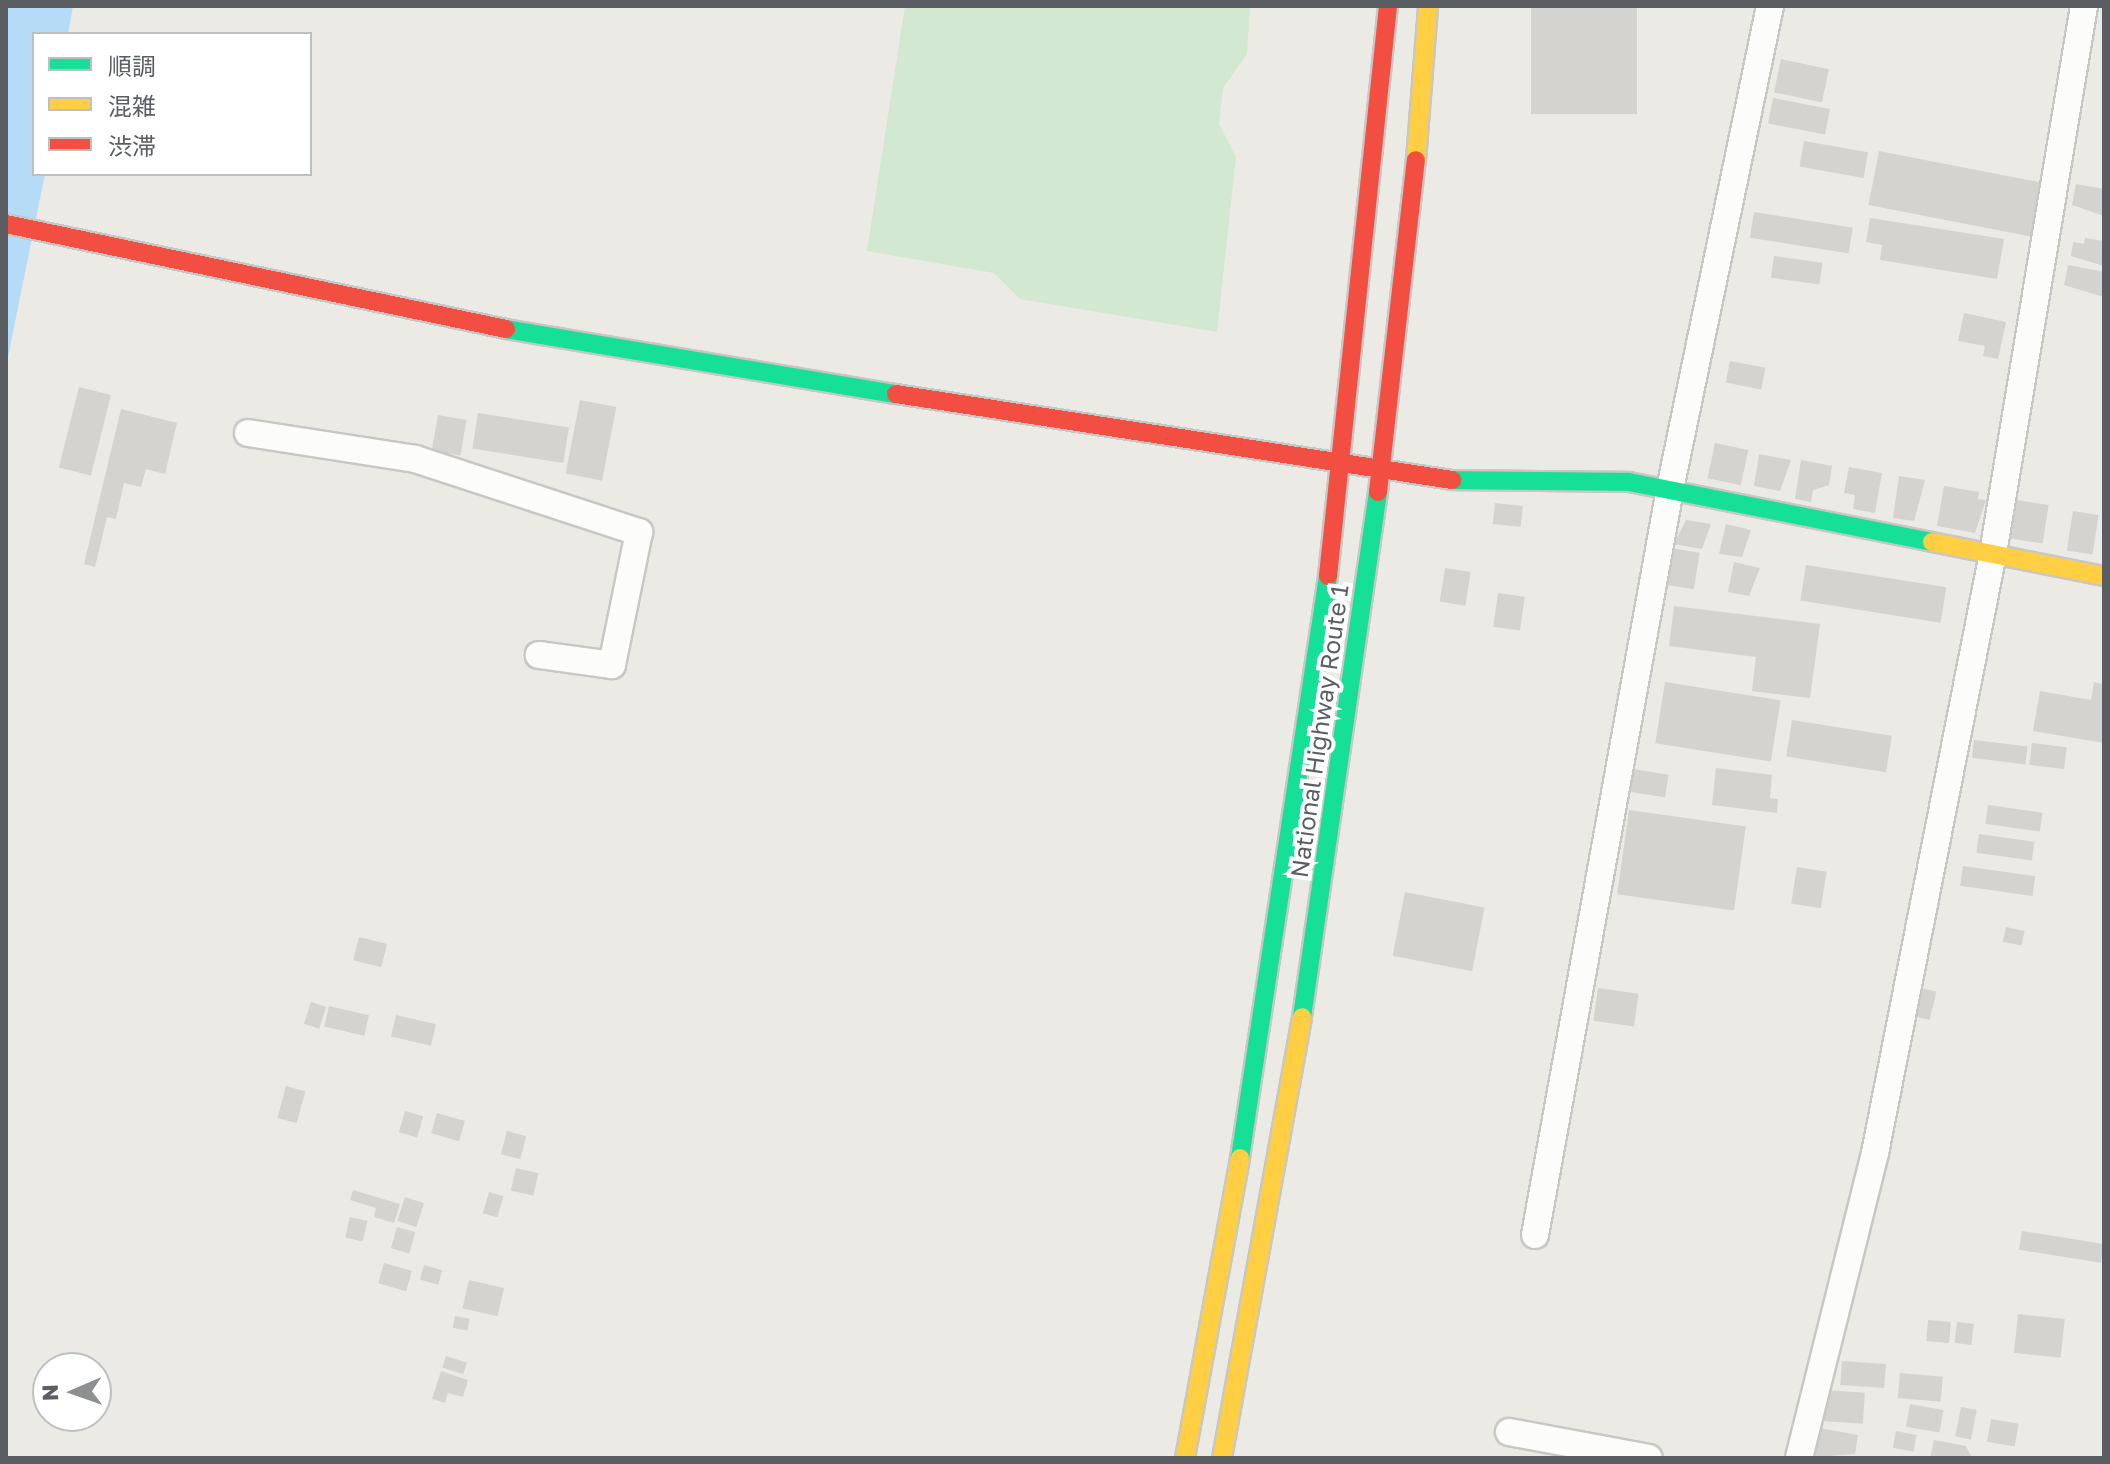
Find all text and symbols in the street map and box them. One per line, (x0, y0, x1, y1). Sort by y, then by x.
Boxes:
legend (32, 32, 312, 176)
text: 順調 (108, 51, 156, 80)
text: 混雑 (108, 91, 156, 120)
text: 渋滞 (108, 131, 156, 160)
street label: National Highway Route 1 (1284, 583, 1354, 879)
north arrow (32, 1352, 112, 1432)
text: N (36, 1384, 63, 1402)

